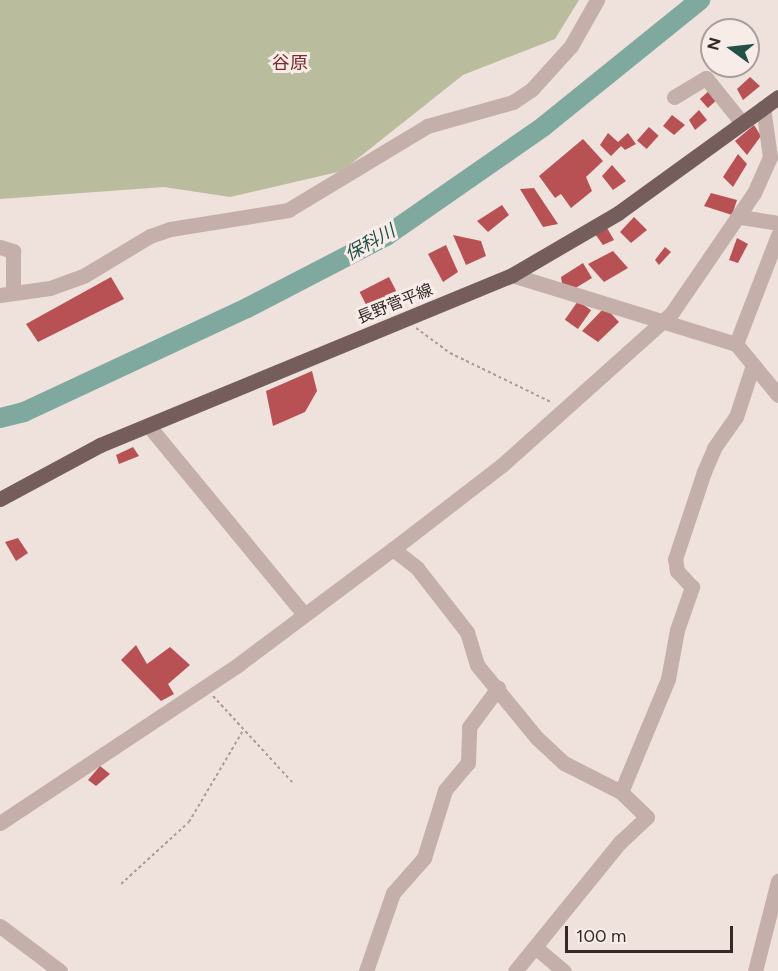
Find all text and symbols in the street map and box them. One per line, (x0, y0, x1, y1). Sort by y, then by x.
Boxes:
north arrow (700, 18, 760, 78)
text: N (703, 35, 725, 52)
district label: 谷原 (272, 52, 308, 74)
water label: 保科川 (341, 220, 399, 266)
street label: 長野菅平線 (354, 280, 436, 328)
scale bar (568, 914, 736, 952)
text: 100 m (576, 925, 626, 947)

